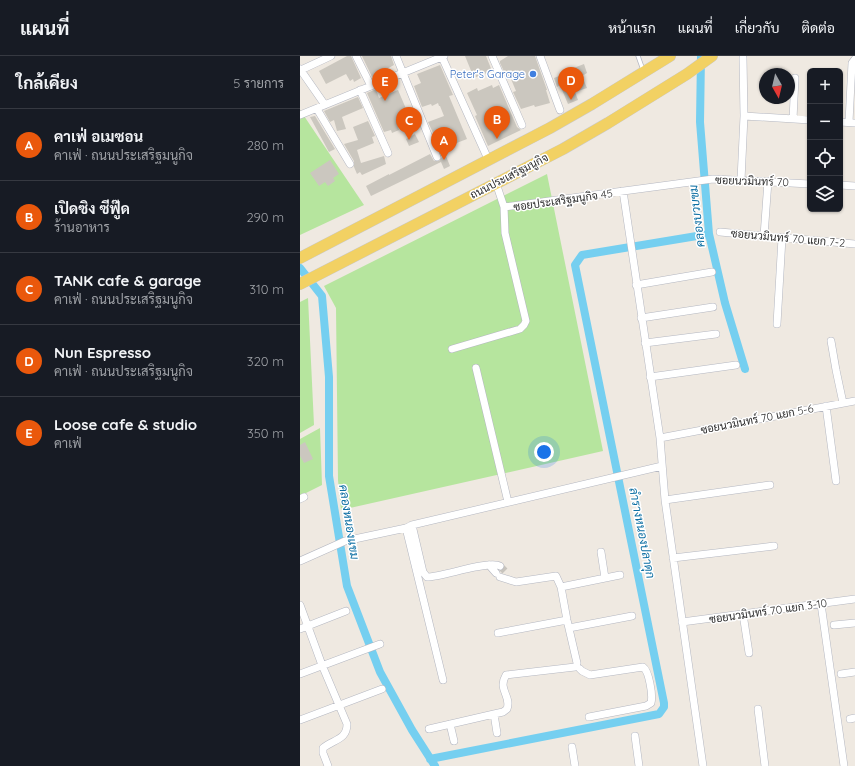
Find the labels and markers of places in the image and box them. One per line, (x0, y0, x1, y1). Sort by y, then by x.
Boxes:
place label: Peter's Garage (450, 67, 525, 81)
pin: D (558, 67, 584, 100)
pin: E (372, 68, 398, 101)
marker: Peter's Garage (528, 69, 538, 79)
pin: B (484, 106, 510, 139)
pin: C (396, 107, 422, 140)
pin: A (431, 127, 457, 160)

